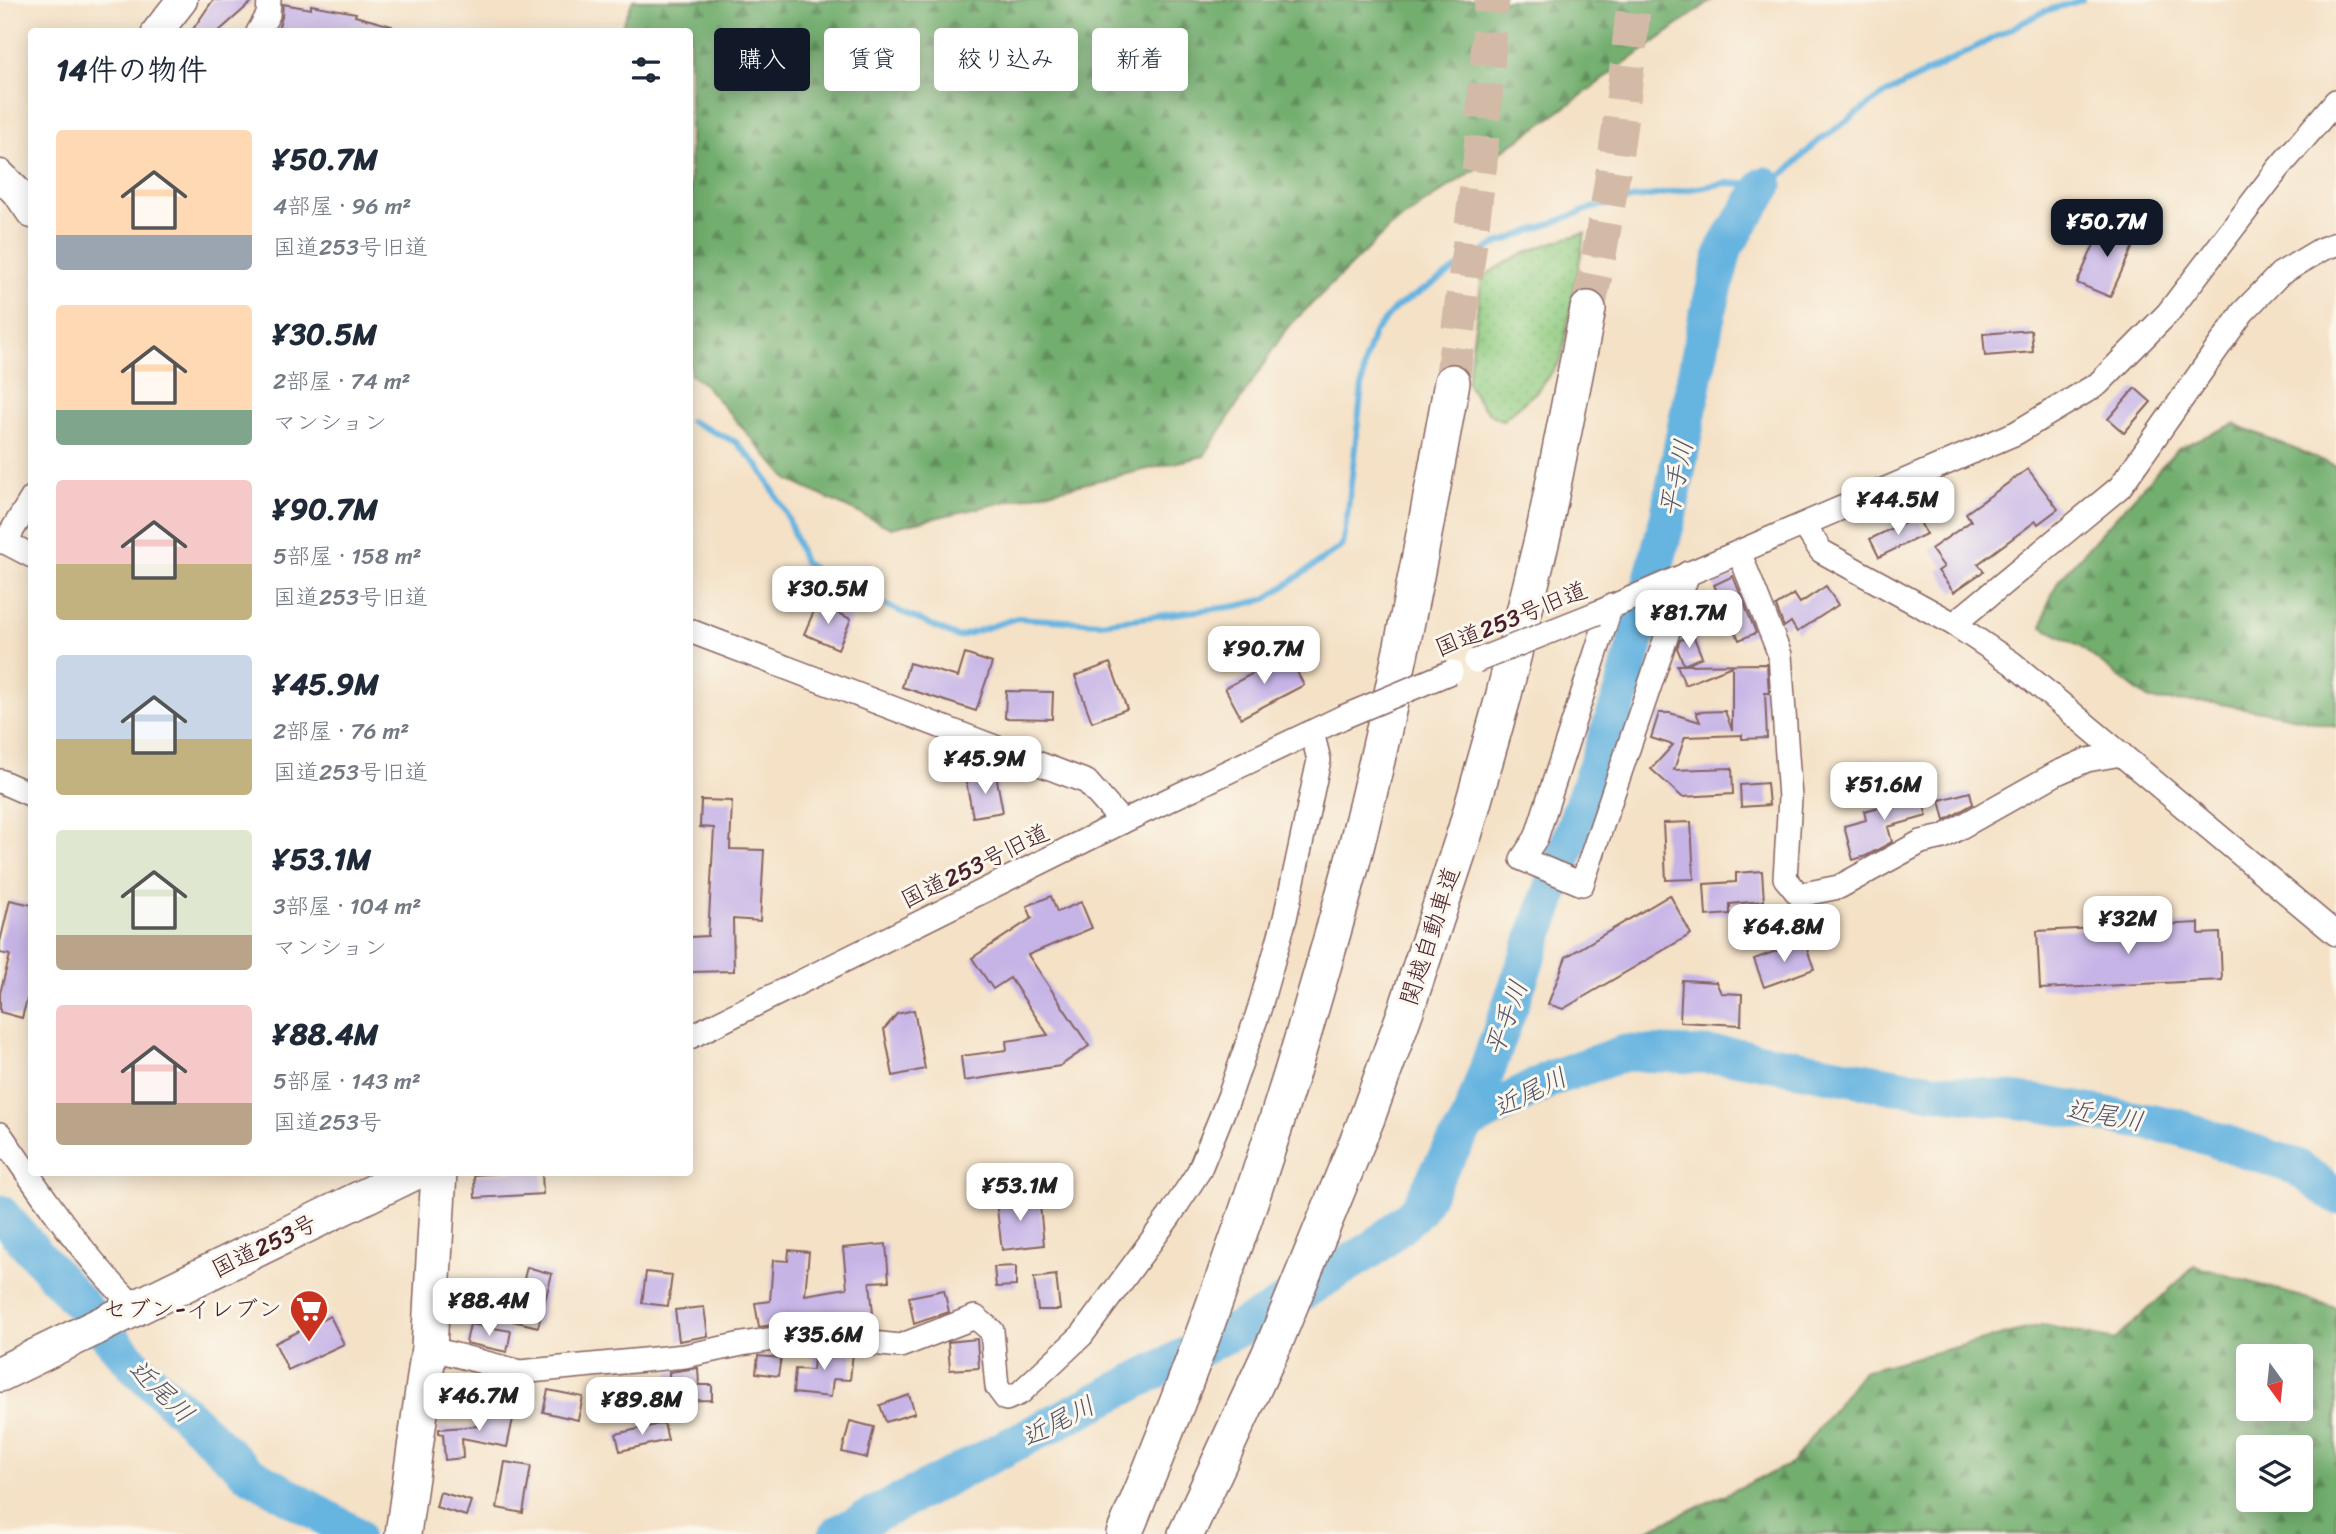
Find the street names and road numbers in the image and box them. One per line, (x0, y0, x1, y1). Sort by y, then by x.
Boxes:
street label: 国道253号旧道 (1428, 569, 1594, 669)
street label: 国道253号旧道 (893, 812, 1057, 920)
street label: 関越自動車道 (1388, 861, 1472, 1011)
street label: 国道253号 (204, 1202, 324, 1290)

